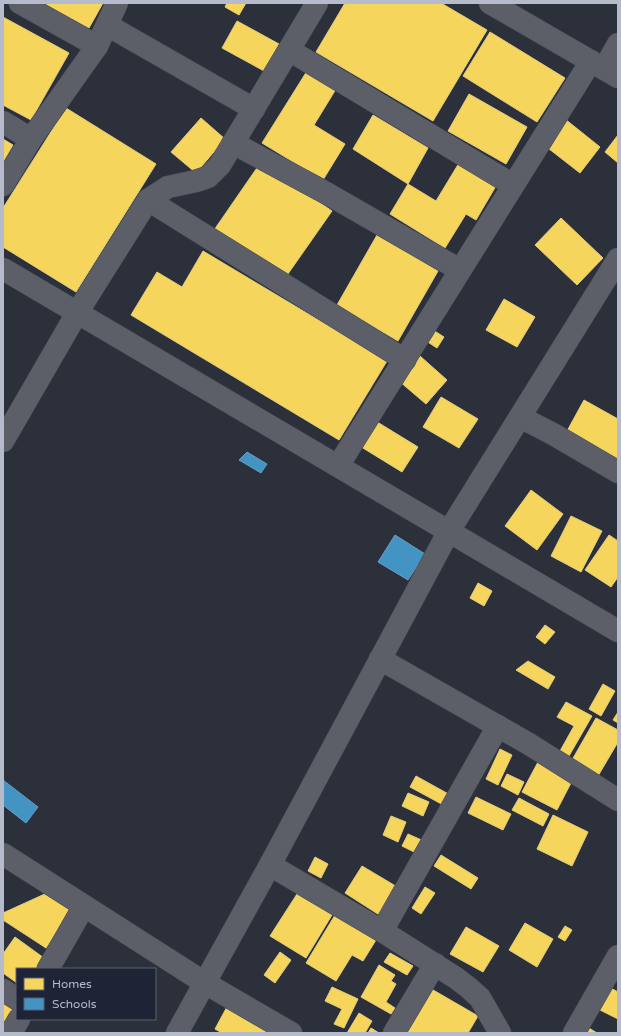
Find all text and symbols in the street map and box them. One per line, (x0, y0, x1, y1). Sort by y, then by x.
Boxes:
legend (16, 968, 156, 1020)
text: Homes (52, 977, 92, 991)
text: Schools (52, 997, 97, 1011)

